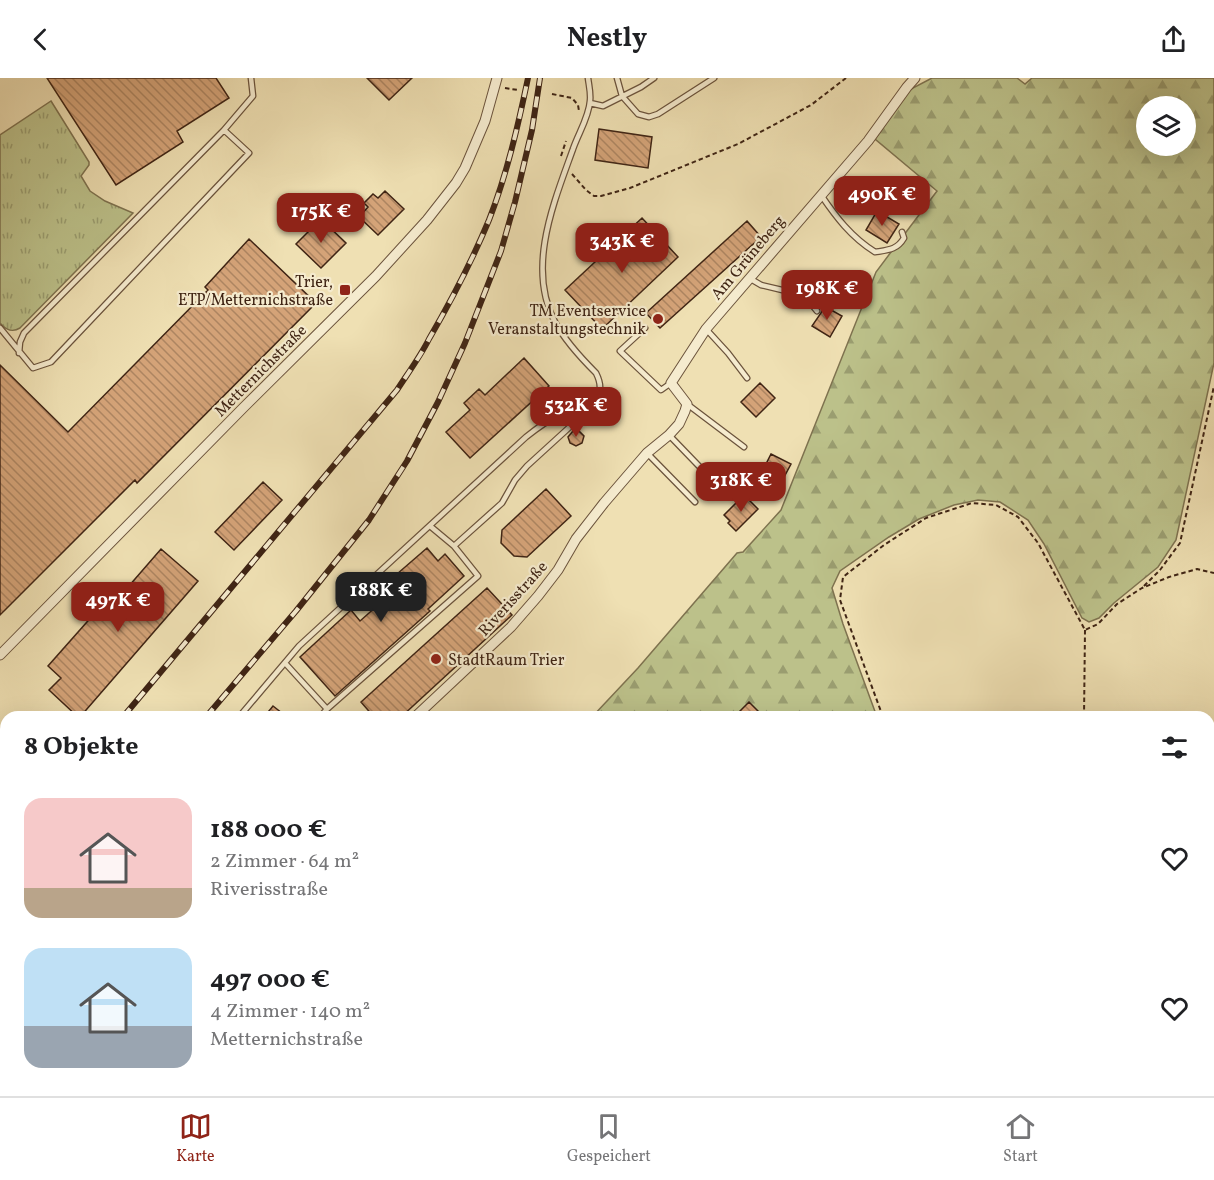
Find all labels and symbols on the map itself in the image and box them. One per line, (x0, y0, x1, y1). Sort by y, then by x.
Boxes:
pin: 490K € (833, 176, 931, 227)
pin: 175K € (272, 193, 370, 244)
street label: Am Grüneberg (707, 211, 791, 305)
pin: 343K € (573, 223, 671, 274)
pin: 198K € (778, 270, 876, 321)
place label: Trier, ETP/Metternichstraße (178, 272, 333, 312)
marker: Trier, ETP/Metternichstraße (338, 283, 352, 297)
place label: TM Eventservice Veranstaltungstechnik (488, 301, 646, 341)
marker: TM Eventservice Veranstaltungstechnik (651, 312, 665, 326)
street label: Metternichstraße (210, 320, 312, 422)
pin: 532K € (527, 387, 625, 438)
pin: 318K € (692, 462, 790, 513)
street label: Riverisstraße (474, 557, 553, 642)
pin: 188K € (332, 572, 430, 623)
pin: 497K € (69, 582, 167, 633)
place label: StadtRaum Trier (448, 650, 565, 672)
marker: StadtRaum Trier (429, 652, 443, 666)

